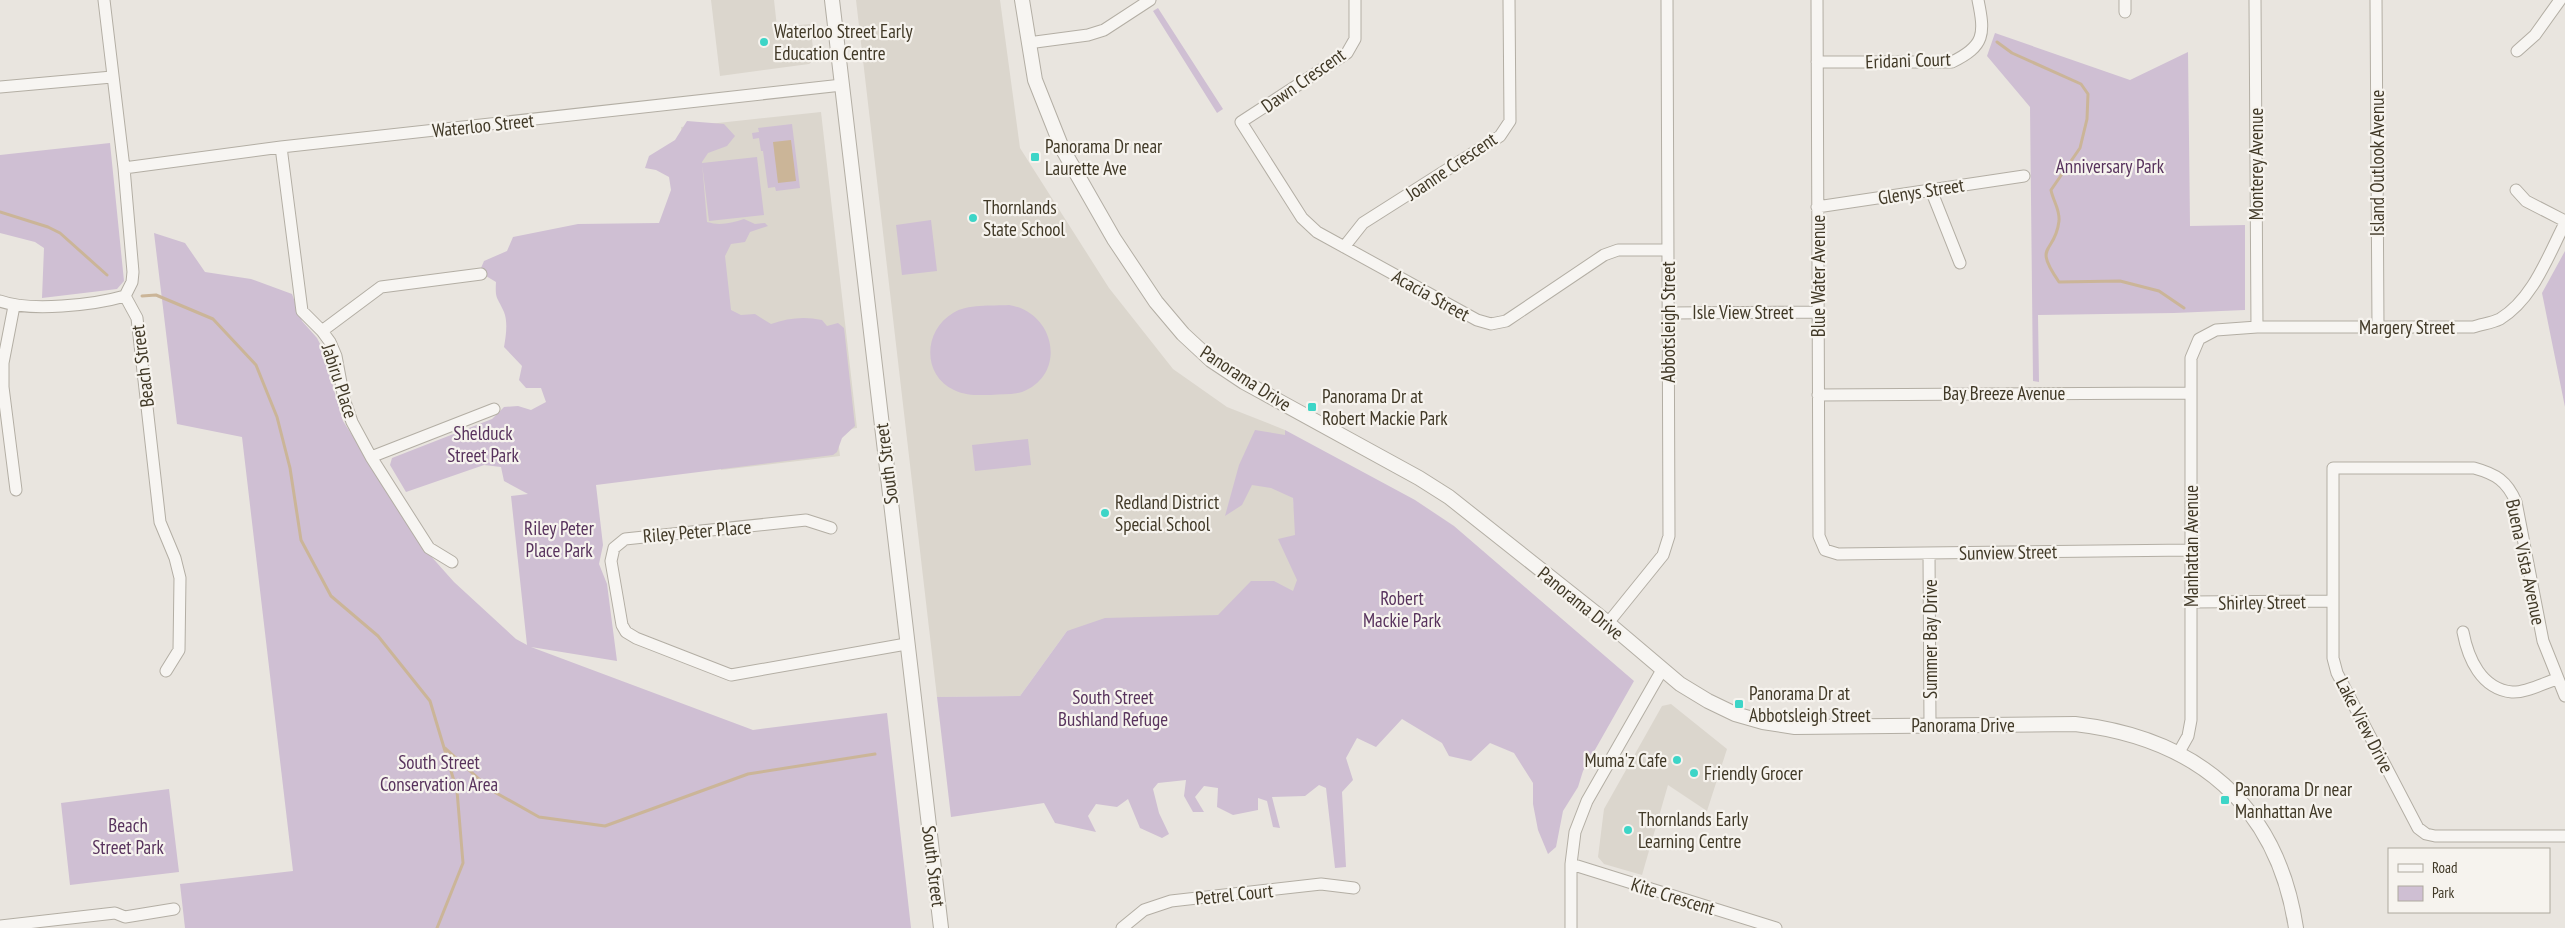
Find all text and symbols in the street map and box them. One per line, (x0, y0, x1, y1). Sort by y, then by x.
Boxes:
place label: Waterloo Street Early Education Centre (774, 19, 913, 65)
marker: Waterloo Street Early Education Centre (758, 36, 770, 48)
street label: Dawn Crescent (1256, 42, 1350, 118)
street label: Eridani Court (1865, 46, 1952, 73)
street label: Island Outlook Avenue (2365, 89, 2389, 236)
street label: Waterloo Street (431, 108, 536, 142)
street label: Monterey Avenue (2244, 108, 2268, 220)
street label: Joanne Crescent (1400, 126, 1502, 206)
place label: Panorama Dr near Laurette Ave (1045, 134, 1163, 180)
marker: Panorama Dr near Laurette Ave (1029, 151, 1041, 163)
park label: Anniversary Park (2056, 154, 2165, 178)
street label: Glenys Street (1876, 172, 1967, 210)
place label: Thornlands State School (983, 195, 1066, 241)
marker: Thornlands State School (967, 212, 979, 224)
street label: Blue Water Avenue (1806, 215, 1830, 337)
street label: Abbotsleigh Street (1656, 260, 1680, 383)
street label: Acacia Street (1388, 264, 1475, 326)
street label: Isle View Street (1692, 300, 1795, 324)
street label: Margery Street (2359, 315, 2456, 339)
street label: Beach Street (125, 323, 159, 409)
street label: Jabiru Place (316, 340, 363, 421)
street label: Panorama Drive (1196, 340, 1296, 416)
street label: Bay Breeze Avenue (1943, 381, 2066, 405)
place label: Panorama Dr at Robert Mackie Park (1322, 384, 1448, 430)
marker: Panorama Dr at Robert Mackie Park (1306, 401, 1318, 413)
park label: Shelduck Street Park (447, 421, 519, 467)
street label: South Street (869, 421, 903, 506)
street label: Manhattan Avenue (2179, 485, 2203, 607)
place label: Redland District Special School (1115, 490, 1220, 536)
street label: Buena Vista Avenue (2501, 497, 2551, 627)
marker: Redland District Special School (1099, 507, 1111, 519)
street label: Riley Peter Place (642, 514, 752, 548)
park label: Riley Peter Place Park (524, 516, 595, 562)
street label: Sunview Street (1959, 539, 2058, 565)
street label: Panorama Drive (1533, 561, 1629, 645)
street label: Summer Bay Drive (1918, 579, 1942, 699)
park label: Robert Mackie Park (1363, 586, 1442, 632)
street label: Shirley Street (2218, 589, 2307, 615)
street label: Lake View Drive (2331, 673, 2399, 777)
place label: Panorama Dr at Abbotsleigh Street (1749, 681, 1871, 727)
park label: South Street Bushland Refuge (1058, 685, 1168, 731)
marker: Panorama Dr at Abbotsleigh Street (1733, 698, 1745, 710)
street label: Panorama Drive (1911, 713, 2015, 737)
place label: Muma'z Cafe (1584, 748, 1667, 772)
park label: South Street Conservation Area (380, 750, 498, 796)
marker: Muma'z Cafe (1671, 754, 1683, 766)
place label: Friendly Grocer (1704, 761, 1804, 785)
marker: Friendly Grocer (1688, 767, 1700, 779)
place label: Panorama Dr near Manhattan Ave (2235, 777, 2353, 823)
marker: Panorama Dr near Manhattan Ave (2219, 794, 2231, 806)
place label: Thornlands Early Learning Centre (1638, 807, 1749, 853)
park label: Beach Street Park (92, 813, 164, 859)
street label: South Street (917, 824, 951, 909)
marker: Thornlands Early Learning Centre (1622, 824, 1634, 836)
legend (2388, 848, 2550, 913)
text: Road (2432, 858, 2458, 877)
street label: Kite Crescent (1628, 872, 1718, 920)
street label: Petrel Court (1194, 878, 1275, 910)
text: Park (2432, 883, 2454, 902)

